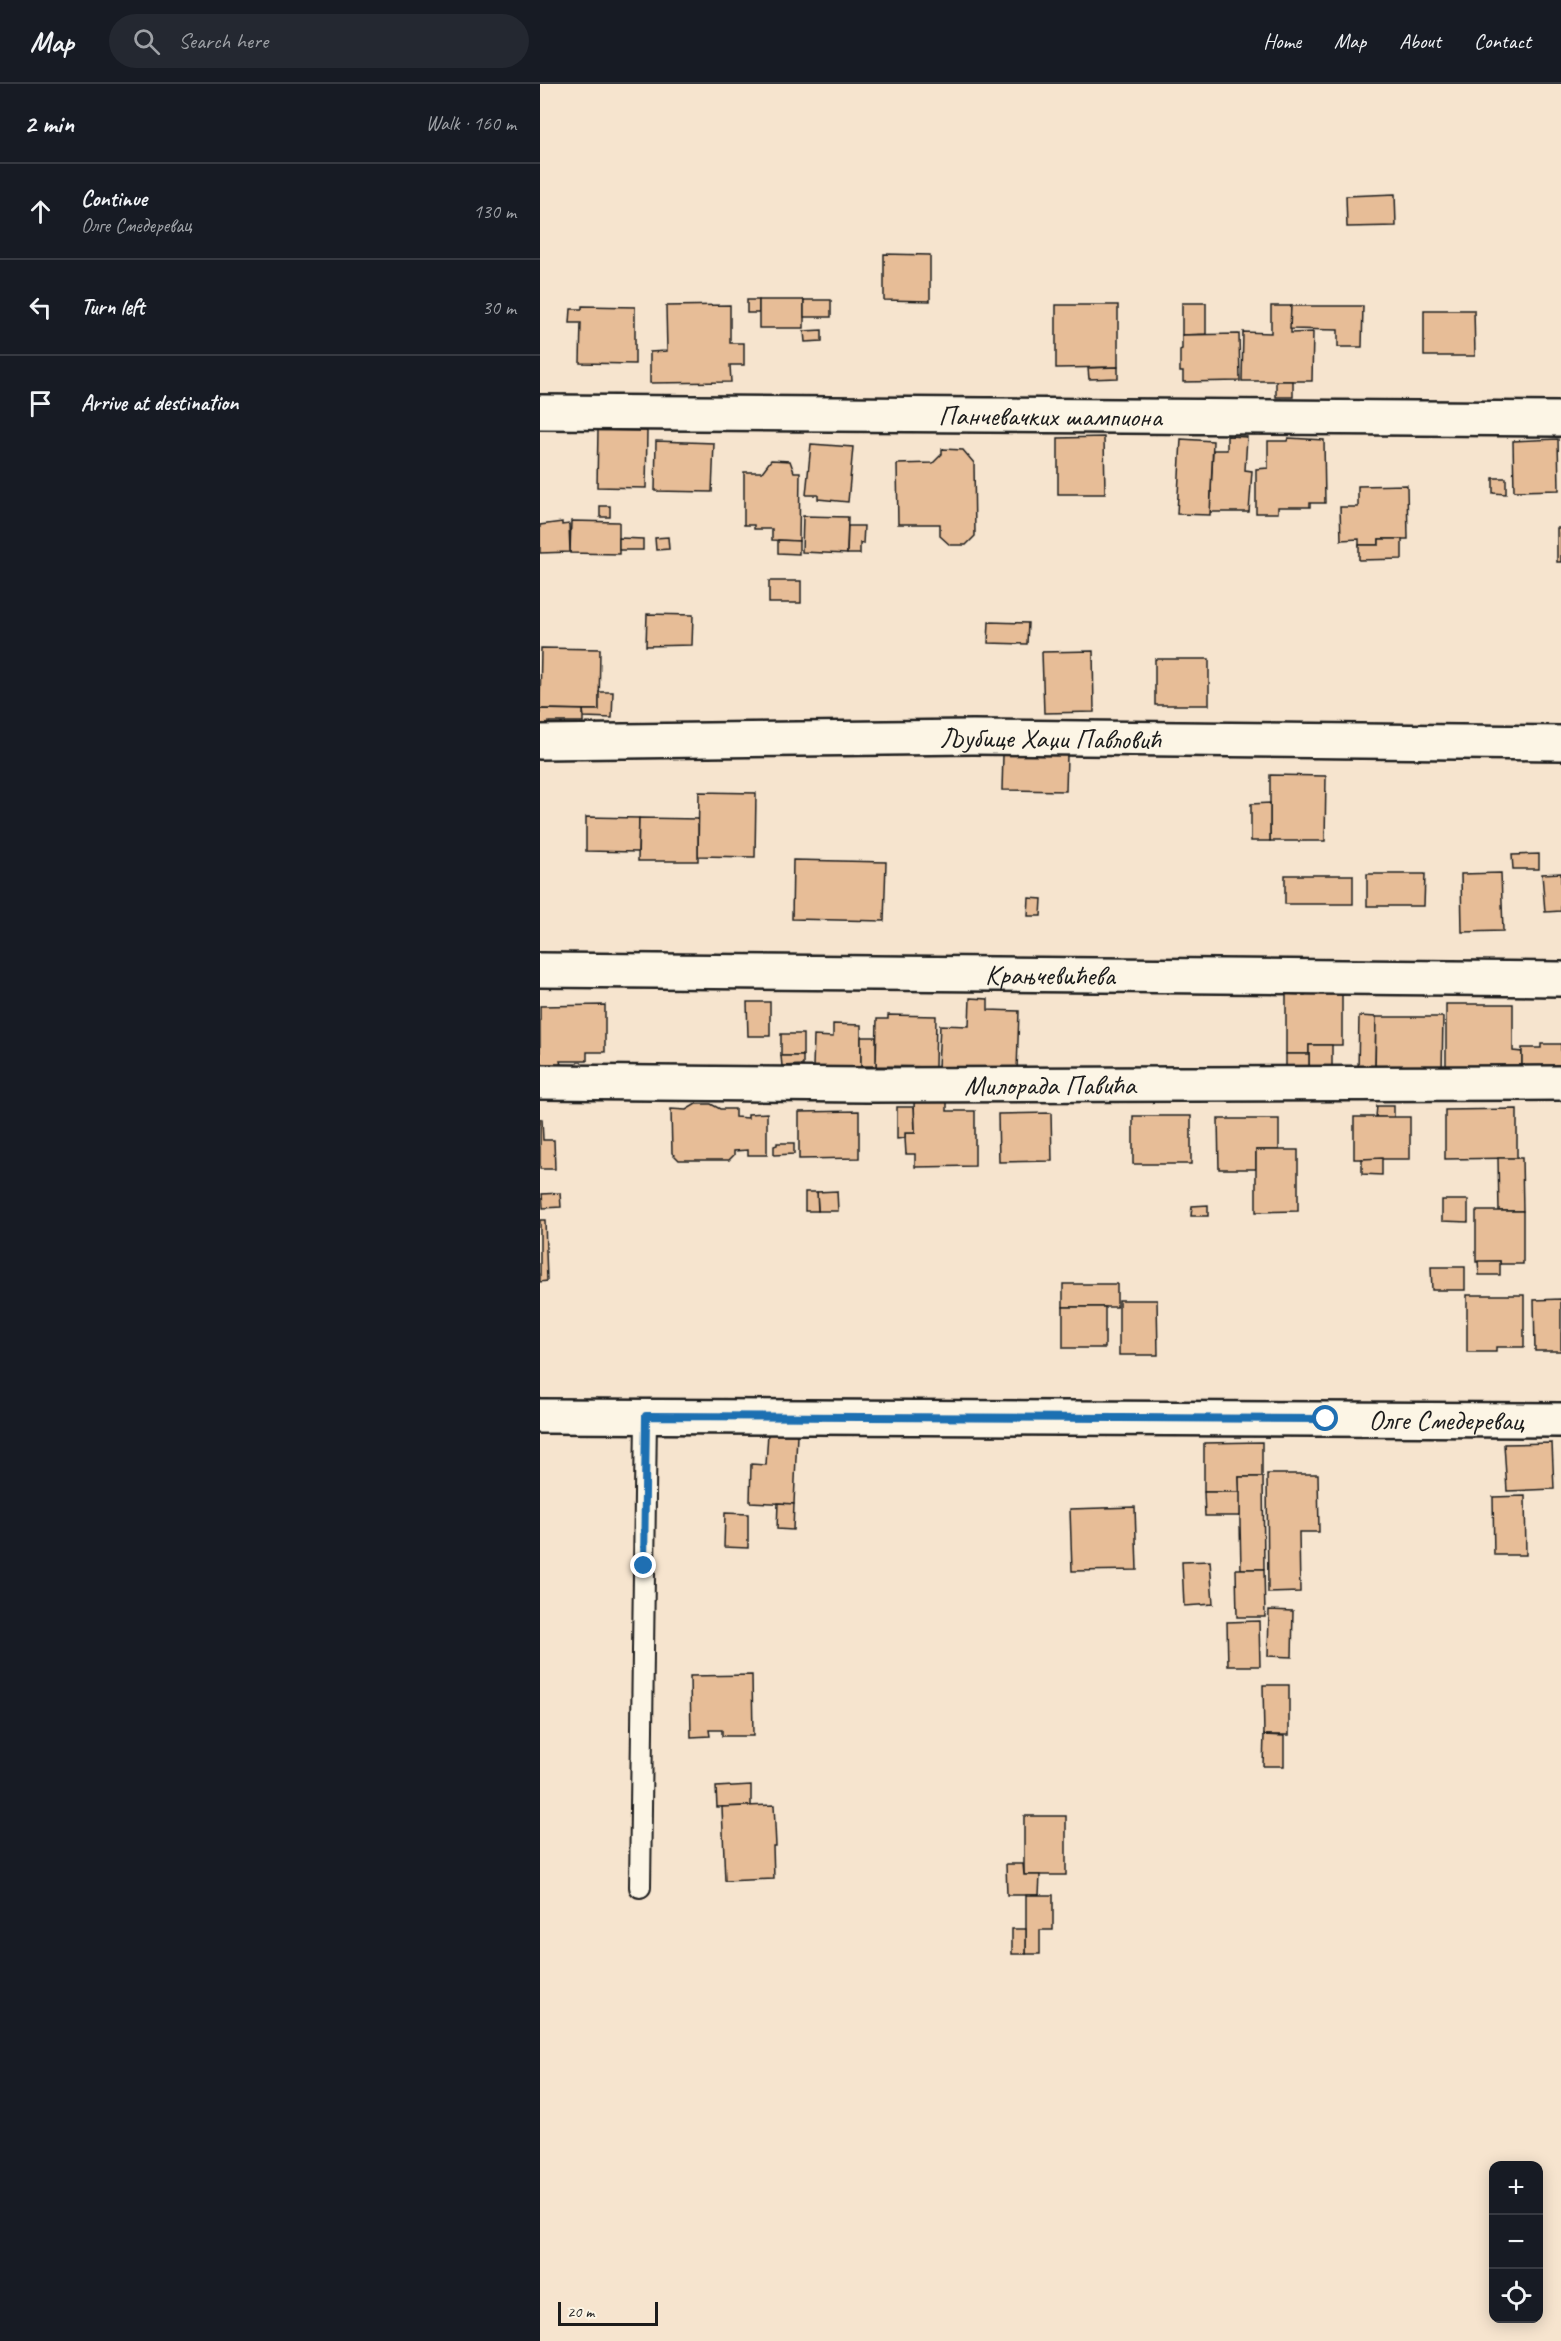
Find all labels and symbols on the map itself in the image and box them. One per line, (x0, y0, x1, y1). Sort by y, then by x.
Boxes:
street label: Панчевачких шампиона (938, 398, 1164, 434)
street label: Љубице Хаџи Павловић (939, 720, 1163, 757)
street label: Крањчевићева (985, 957, 1117, 993)
street label: Милорада Павића (964, 1067, 1138, 1103)
street label: Олге Смедеревац (1368, 1402, 1525, 1438)
route start (1312, 1405, 1338, 1431)
route end (630, 1552, 656, 1578)
scale bar (558, 2299, 658, 2326)

